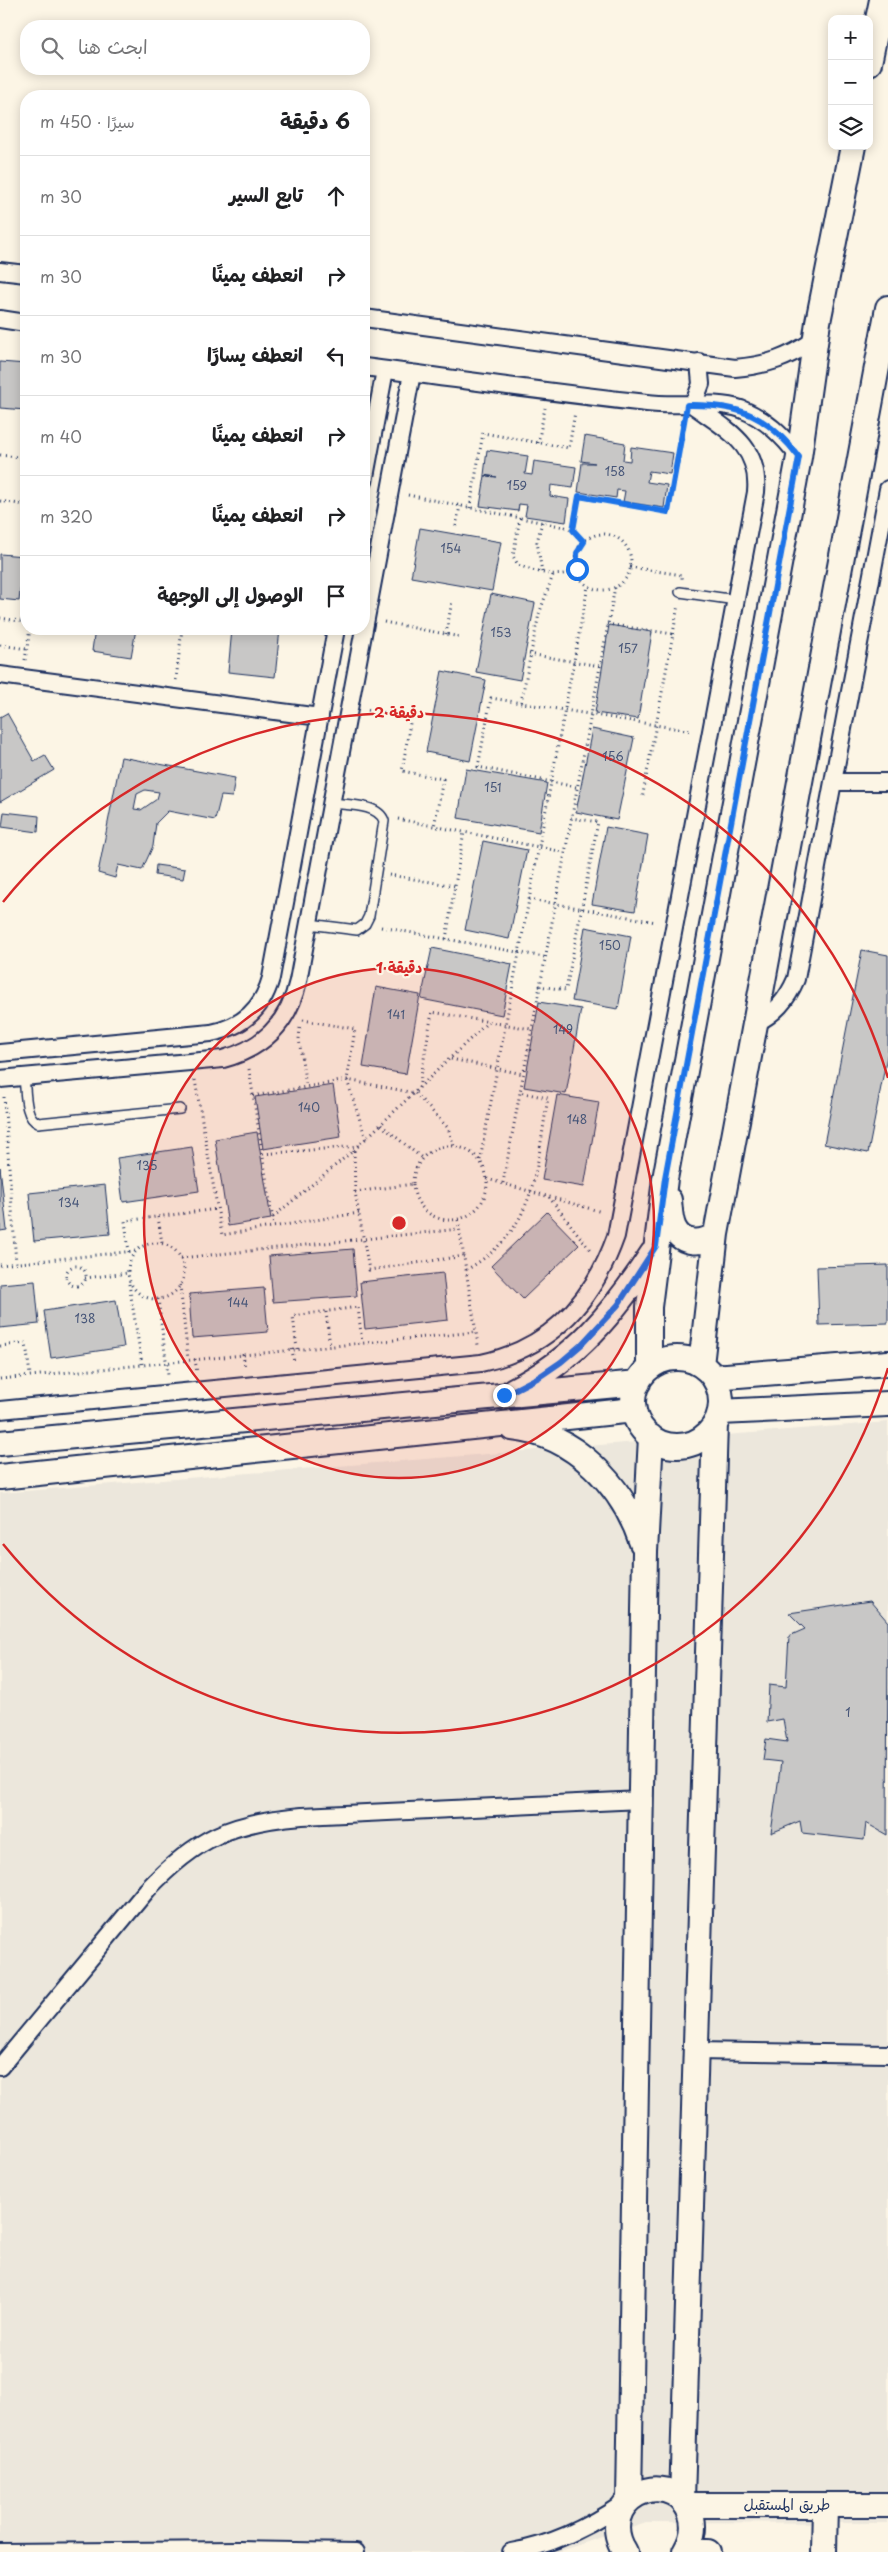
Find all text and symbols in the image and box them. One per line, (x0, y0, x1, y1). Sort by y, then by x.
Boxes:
map controls (828, 15, 873, 150)
button: + (828, 15, 873, 60)
search box (20, 20, 370, 75)
text: ابحث هنا (78, 32, 148, 60)
icon: search (38, 34, 66, 62)
button: − (828, 60, 873, 105)
text: 6 دقيقة (280, 104, 350, 136)
button: layers (828, 105, 873, 150)
text: سيرًا · 450 m (40, 109, 135, 133)
text: تابع السير (229, 180, 303, 208)
icon: ahead (322, 182, 350, 210)
text: 30 m (40, 184, 82, 208)
text: انعطف يمينًا (212, 260, 303, 288)
icon: right (322, 262, 350, 290)
text: 30 m (40, 264, 82, 288)
text: انعطف يسارًا (207, 340, 303, 368)
icon: left (322, 342, 350, 370)
text: 30 m (40, 344, 82, 368)
text: انعطف يمينًا (212, 420, 303, 448)
icon: right (322, 422, 350, 450)
text: 40 m (40, 424, 82, 448)
house number: 158 (605, 462, 625, 480)
house number: 159 (507, 476, 527, 494)
text: انعطف يمينًا (212, 500, 303, 528)
icon: right (322, 502, 350, 530)
text: 320 m (40, 504, 93, 528)
house number: 154 (440, 539, 462, 557)
route start (566, 558, 589, 581)
text: الوصول إلى الوجهة (157, 580, 303, 608)
icon: arrive (322, 582, 350, 610)
house number: 153 (490, 623, 512, 641)
house number: 157 (618, 639, 638, 657)
text: 2 دقيقة (374, 700, 424, 723)
house number: 156 (602, 747, 624, 765)
house number: 151 (484, 778, 502, 796)
house number: 150 (599, 936, 621, 954)
text: 1 دقيقة (376, 955, 422, 978)
house number: 141 (387, 1005, 405, 1023)
house number: 149 (553, 1020, 573, 1038)
house number: 140 (298, 1098, 320, 1116)
house number: 148 (567, 1110, 587, 1128)
house number: 135 (137, 1156, 157, 1174)
house number: 134 (58, 1193, 80, 1211)
centre of rings (390, 1214, 408, 1232)
house number: 144 (227, 1293, 249, 1311)
house number: 138 (75, 1309, 95, 1327)
route end (493, 1384, 516, 1407)
house number: 1 (845, 1703, 851, 1721)
street label: طريق المستقبل (744, 2492, 830, 2515)

